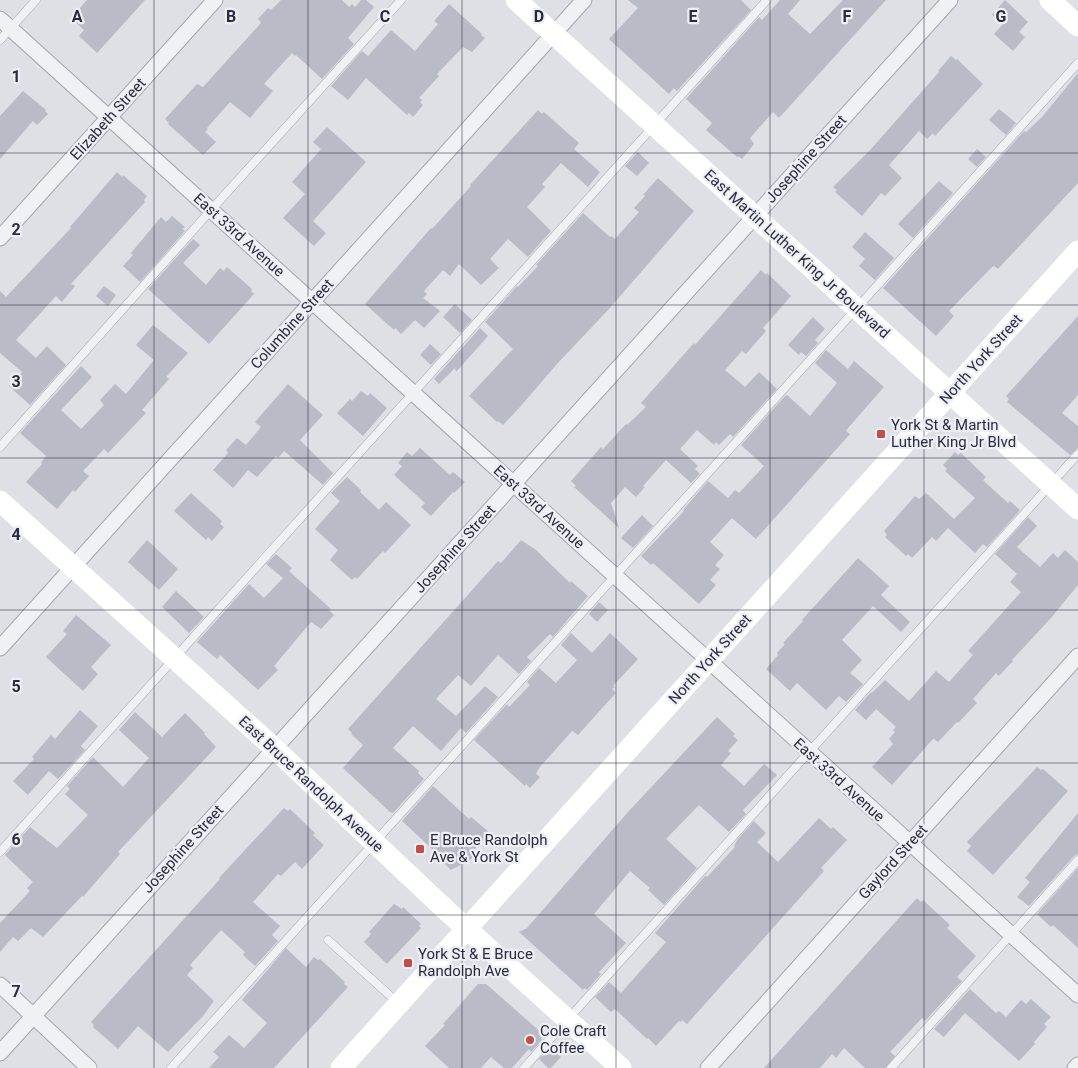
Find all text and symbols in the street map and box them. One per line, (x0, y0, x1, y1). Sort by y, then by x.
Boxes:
text: A (72, 7, 83, 26)
text: B (226, 7, 236, 26)
text: C (380, 7, 390, 26)
text: D (534, 7, 544, 26)
text: E (689, 7, 698, 26)
text: F (843, 7, 852, 26)
text: G (996, 7, 1007, 26)
text: 1 (11, 67, 21, 86)
street label: Elizabeth Street (66, 74, 150, 164)
street label: Josephine Street (762, 111, 850, 207)
street label: East Martin Luther King Jr Boulevard (701, 166, 893, 342)
street label: East 33rd Avenue (190, 189, 288, 281)
text: 2 (11, 220, 21, 239)
street label: Columbine Street (247, 275, 337, 373)
street label: North York Street (936, 310, 1026, 408)
text: 3 (11, 372, 21, 391)
place label: York St & Martin Luther King Jr Blvd (891, 416, 1016, 451)
marker: York St & Martin Luther King Jr Blvd (875, 428, 887, 440)
street label: East 33rd Avenue (490, 461, 588, 553)
street label: Josephine Street (411, 501, 499, 597)
text: 4 (11, 525, 21, 544)
street label: North York Street (665, 610, 755, 708)
text: 5 (11, 677, 21, 696)
street label: East Bruce Randolph Avenue (235, 712, 387, 856)
street label: East 33rd Avenue (790, 734, 888, 826)
street label: Josephine Street (139, 801, 227, 897)
street label: Gaylord Street (855, 821, 931, 903)
text: 6 (11, 830, 21, 849)
place label: E Bruce Randolph Ave & York St (430, 831, 548, 866)
marker: E Bruce Randolph Ave & York St (414, 843, 426, 855)
place label: York St & E Bruce Randolph Ave (418, 945, 533, 980)
marker: York St & E Bruce Randolph Ave (402, 957, 414, 969)
text: 7 (11, 982, 21, 1001)
place label: Cole Craft Coffee (540, 1022, 607, 1057)
marker: Cole Craft Coffee (524, 1034, 536, 1046)

